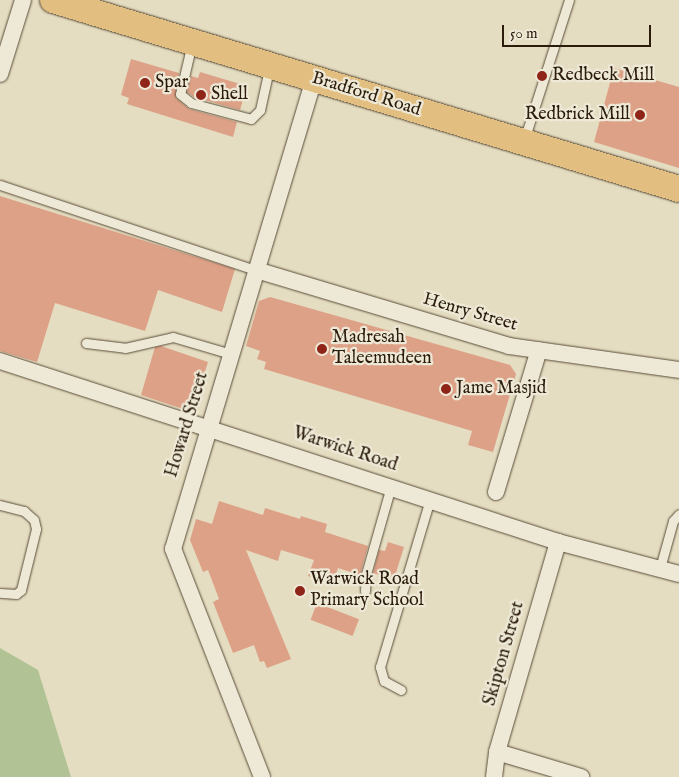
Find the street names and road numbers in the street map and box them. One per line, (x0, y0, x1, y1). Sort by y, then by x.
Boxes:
street label: Bradford Road (309, 68, 423, 122)
street label: Henry Street (420, 289, 520, 337)
street label: Howard Street (162, 370, 214, 480)
street label: Warwick Road (290, 423, 400, 477)
street label: Skipton Street (480, 599, 530, 709)

